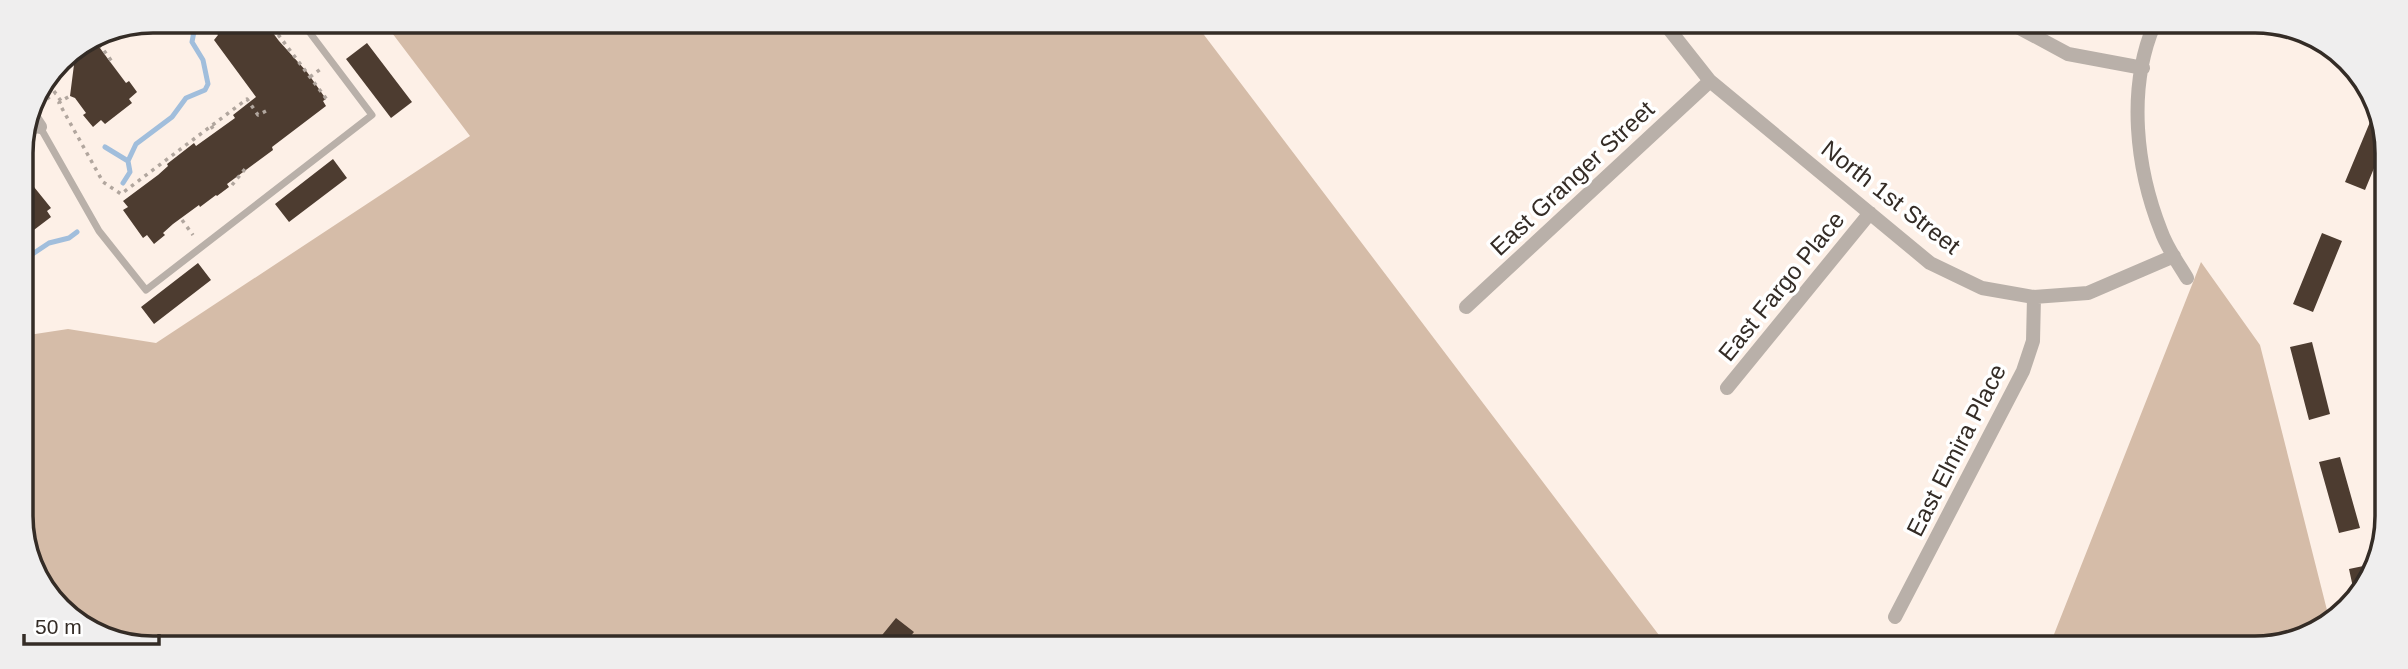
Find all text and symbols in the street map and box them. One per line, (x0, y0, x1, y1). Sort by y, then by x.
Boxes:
street label: East Granger Street (1485, 95, 1659, 261)
street label: North 1st Street (1816, 135, 1966, 260)
street label: East Fargo Place (1713, 206, 1849, 366)
street label: East Elmira Place (1901, 359, 2011, 541)
scale bar (24, 602, 159, 646)
text: 50 m (35, 615, 82, 638)

